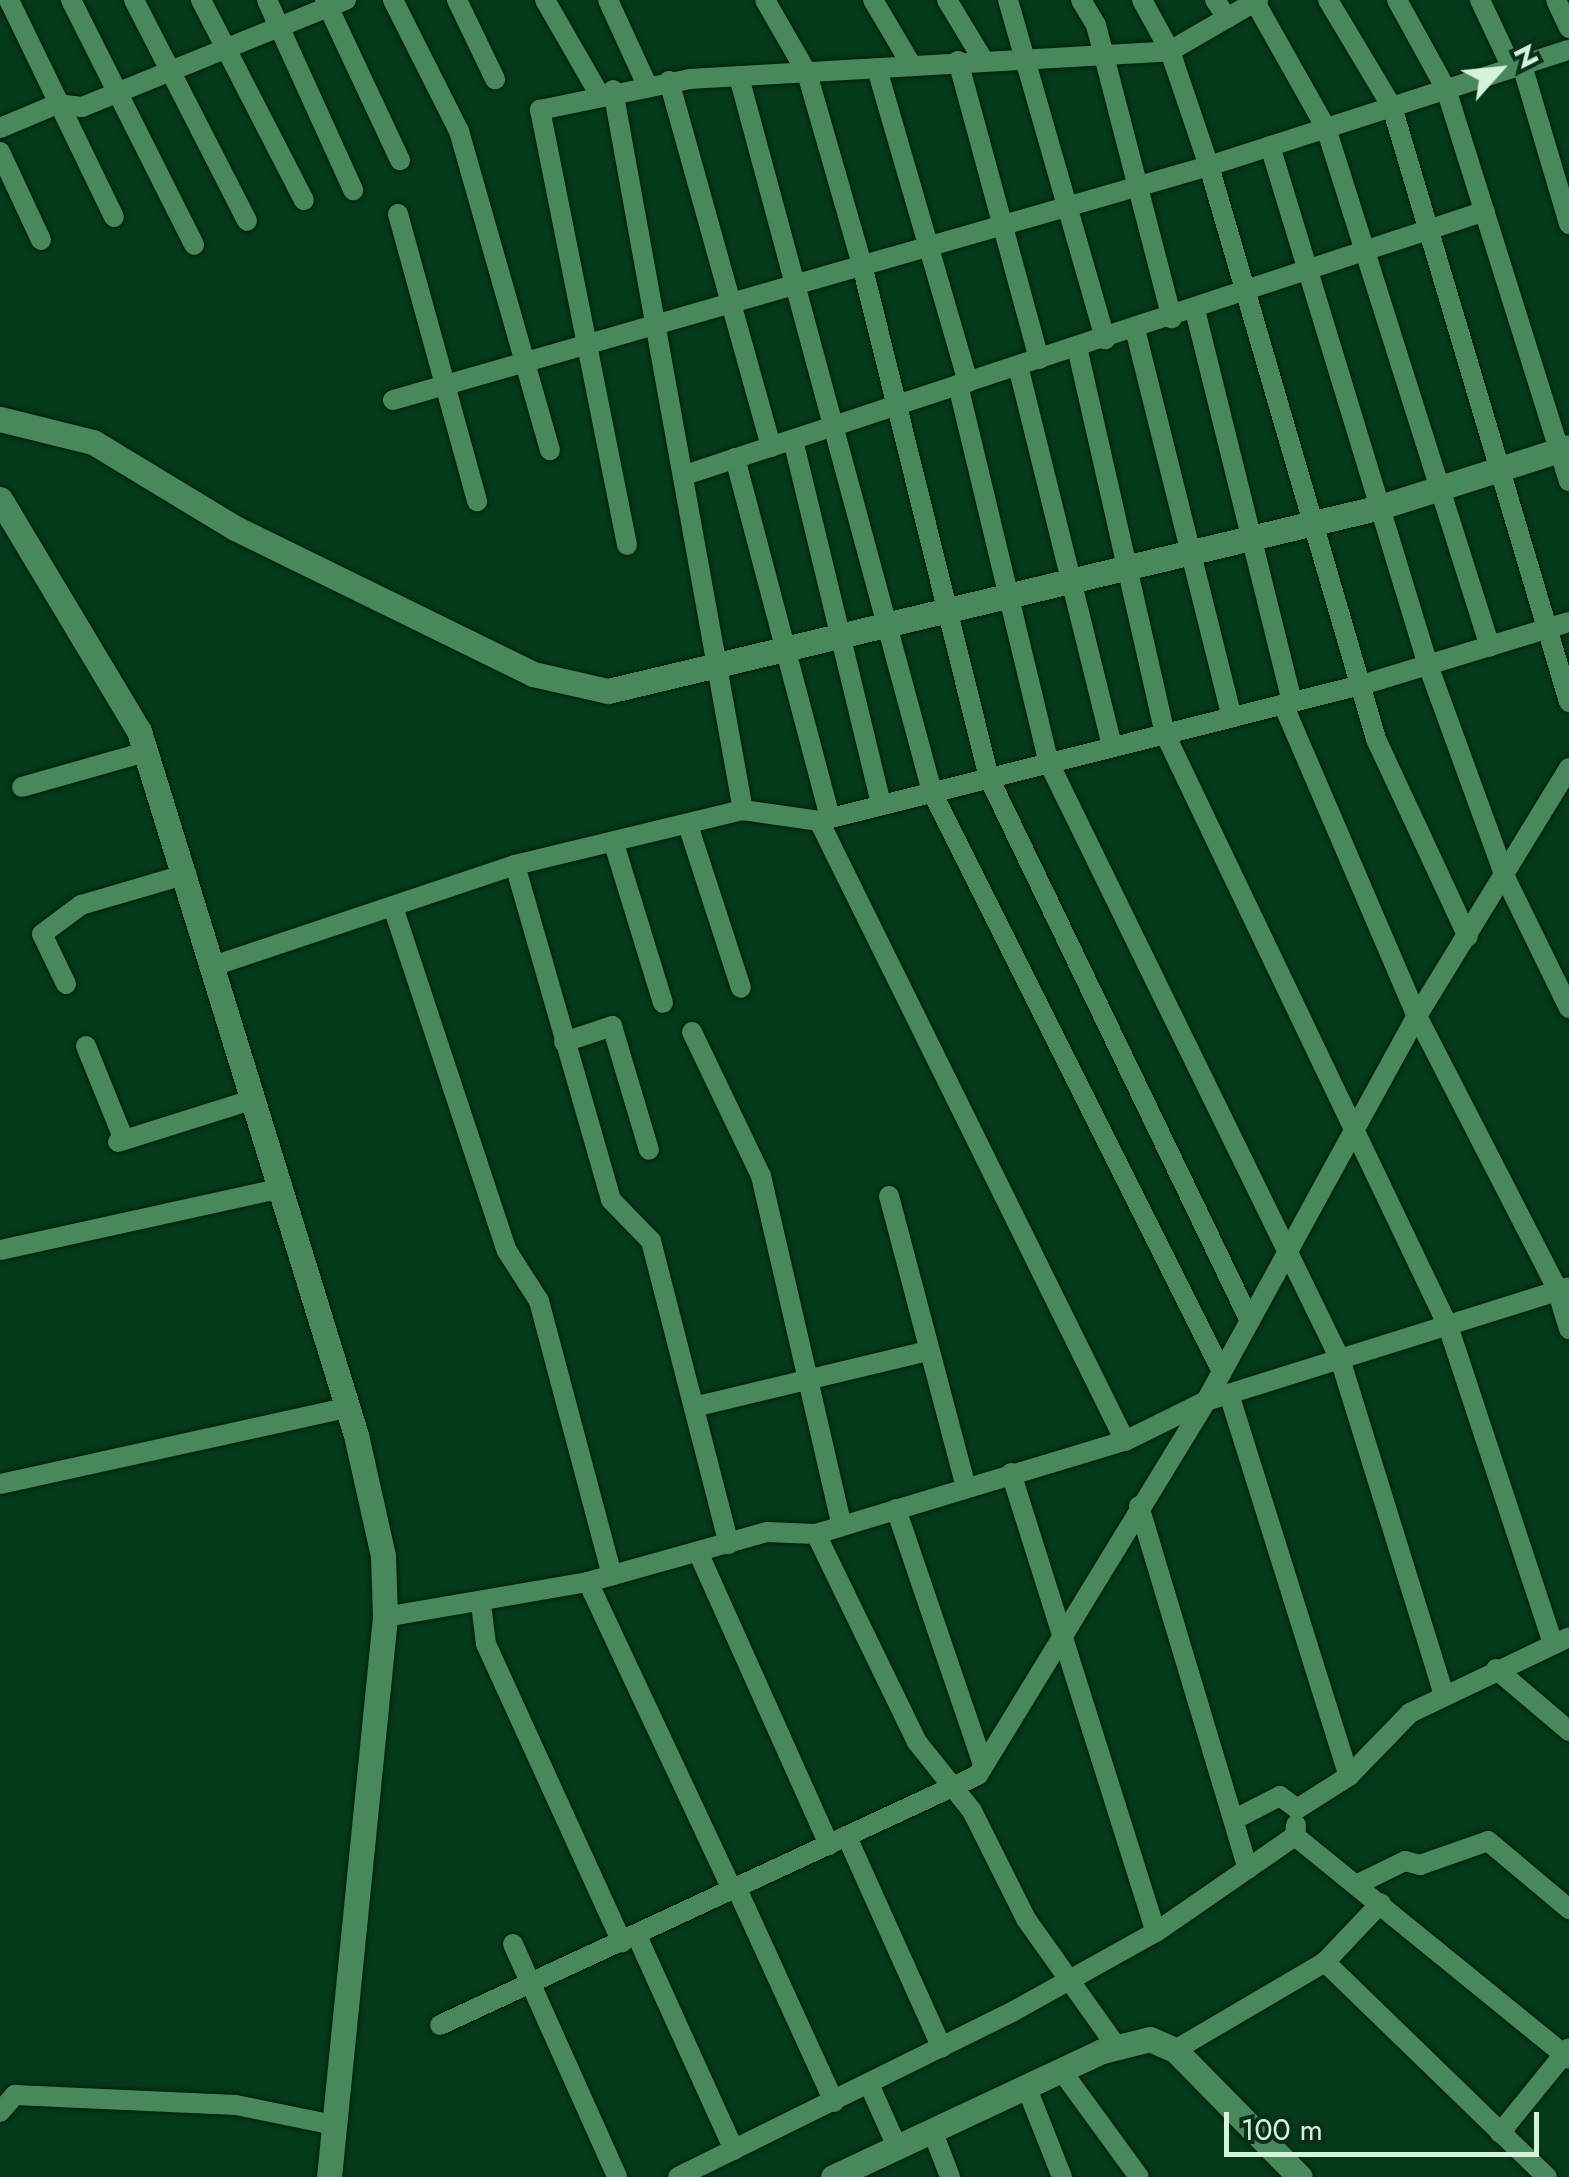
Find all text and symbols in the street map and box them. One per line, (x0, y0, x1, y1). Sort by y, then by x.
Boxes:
north arrow (1449, 20, 1549, 120)
text: N (1503, 37, 1549, 75)
scale bar (1229, 2092, 1544, 2154)
text: 100 m (1241, 2108, 1323, 2151)

